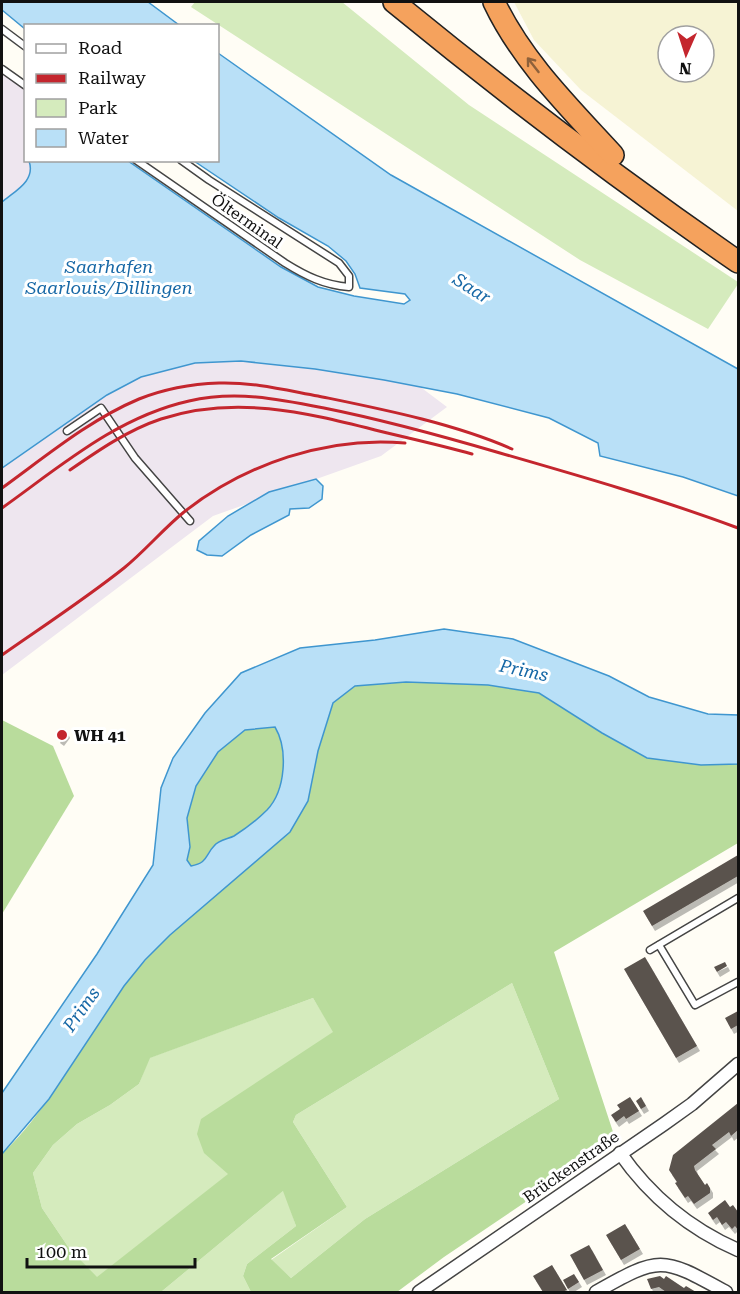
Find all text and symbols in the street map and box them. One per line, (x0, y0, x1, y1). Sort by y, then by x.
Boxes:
legend (24, 24, 219, 162)
north arrow (656, 24, 716, 84)
text: Road (78, 37, 123, 58)
one-way arrow (527, 57, 540, 73)
text: N (679, 59, 692, 78)
text: Railway (78, 67, 146, 88)
text: Park (78, 97, 118, 118)
text: Water (78, 127, 129, 148)
street label: Ölterminal (208, 190, 286, 252)
water label: Saarhafen Saarlouis/Dillingen (24, 256, 193, 298)
water label: Saar (449, 268, 495, 308)
water label: Prims (497, 654, 550, 685)
place label: WH 41 (74, 726, 126, 745)
marker: WH 41 (55, 728, 69, 742)
water label: Prims (58, 983, 104, 1036)
street label: Brückenstraße (520, 1127, 623, 1207)
scale bar (27, 1231, 195, 1269)
text: 100 m (36, 1241, 87, 1262)

